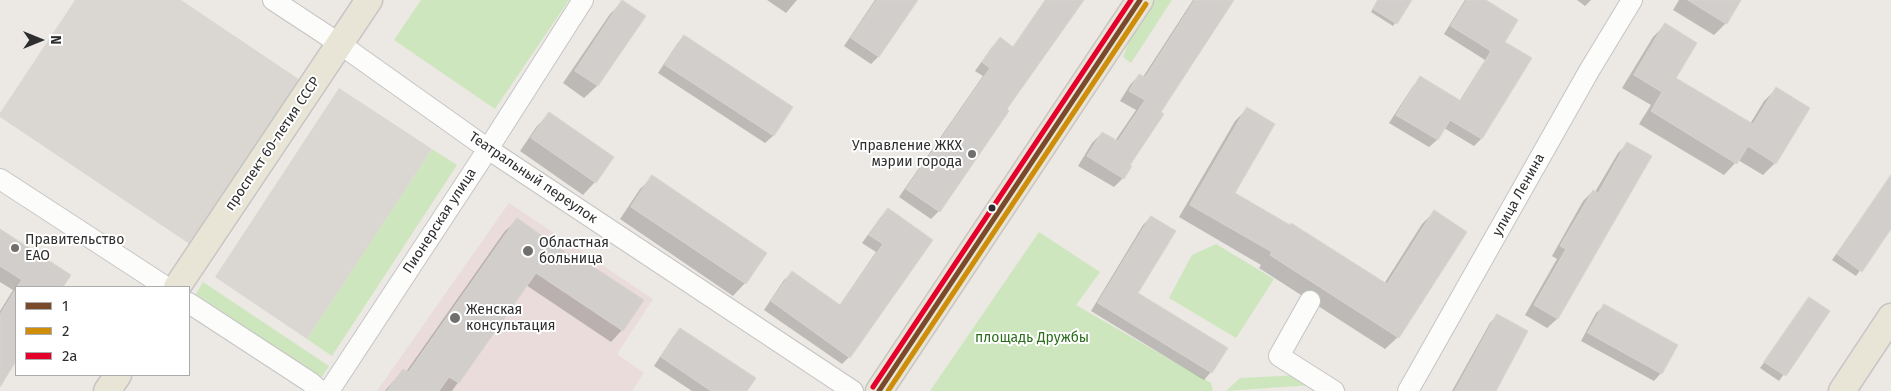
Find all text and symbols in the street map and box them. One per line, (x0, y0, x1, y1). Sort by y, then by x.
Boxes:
north arrow (15, 15, 65, 65)
text: N (47, 35, 64, 45)
street label: проспект 60-летия СССР (222, 74, 324, 214)
street label: Театральный переулок (466, 129, 600, 227)
place label: Управление ЖКХ мэрии города (852, 138, 962, 170)
marker: Управление ЖКХ мэрии города (966, 148, 978, 160)
street label: улица Ленина (1489, 151, 1549, 239)
street label: Пионерская улица (400, 165, 480, 277)
unlabelled marker (987, 203, 997, 213)
place label: Правительство ЕАО (25, 232, 124, 264)
place label: Областная больница (539, 235, 609, 268)
marker: Правительство ЕАО (9, 242, 21, 254)
marker: Областная больница (521, 244, 535, 258)
legend (15, 286, 190, 376)
text: 1 (62, 297, 69, 315)
place label: Женская консультация (466, 302, 556, 334)
marker: Женская консультация (448, 311, 462, 325)
text: 2 (62, 322, 69, 340)
park label: площадь Дружбы (975, 330, 1089, 346)
text: 2а (62, 347, 77, 365)

